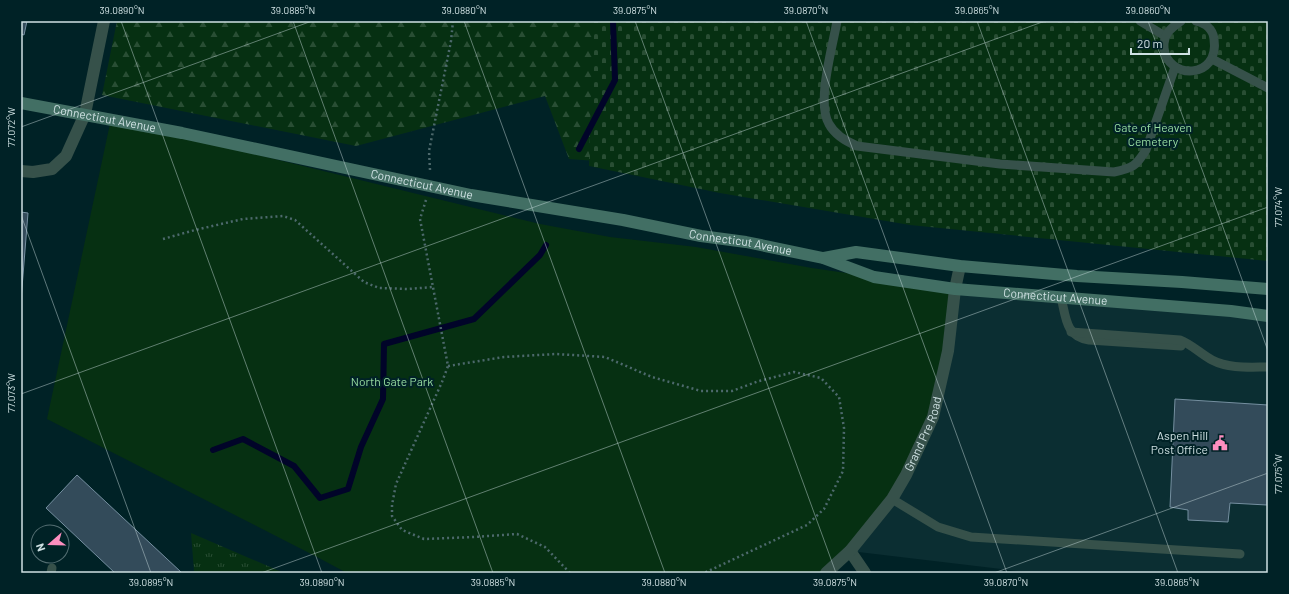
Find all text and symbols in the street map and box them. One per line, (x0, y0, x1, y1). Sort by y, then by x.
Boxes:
text: 39.0890°N (99, 4, 145, 16)
text: 39.0885°N (271, 4, 315, 16)
text: 39.0880°N (441, 4, 487, 16)
text: 39.0875°N (613, 4, 657, 16)
text: 39.0870°N (784, 4, 828, 16)
text: 39.0865°N (955, 4, 999, 16)
text: 39.0860°N (1125, 4, 1171, 16)
scale bar (1131, 30, 1189, 56)
text: 20 m (1137, 36, 1163, 50)
street label: Connecticut Avenue (52, 101, 157, 134)
text: 77.072°W (5, 107, 17, 147)
park label: Gate of Heaven Cemetery (1114, 120, 1192, 148)
street label: Connecticut Avenue (369, 166, 475, 201)
text: 77.074°W (1272, 187, 1284, 227)
street label: Connecticut Avenue (688, 226, 793, 257)
street label: Connecticut Avenue (1003, 285, 1108, 307)
text: 77.073°W (5, 373, 17, 413)
park label: North Gate Park (351, 374, 433, 388)
street label: Grand Pre Road (901, 395, 943, 473)
place label: Aspen Hill Post Office (1151, 428, 1208, 456)
public building icon: Aspen Hill Post Office (1211, 434, 1229, 452)
text: 77.075°W (1272, 454, 1284, 494)
north arrow (30, 524, 70, 564)
text: N (33, 542, 47, 553)
text: 39.0895°N (129, 576, 173, 588)
text: 39.0890°N (299, 576, 345, 588)
text: 39.0885°N (471, 576, 515, 588)
text: 39.0880°N (641, 576, 687, 588)
text: 39.0875°N (813, 576, 857, 588)
text: 39.0870°N (984, 576, 1028, 588)
text: 39.0865°N (1155, 576, 1199, 588)

